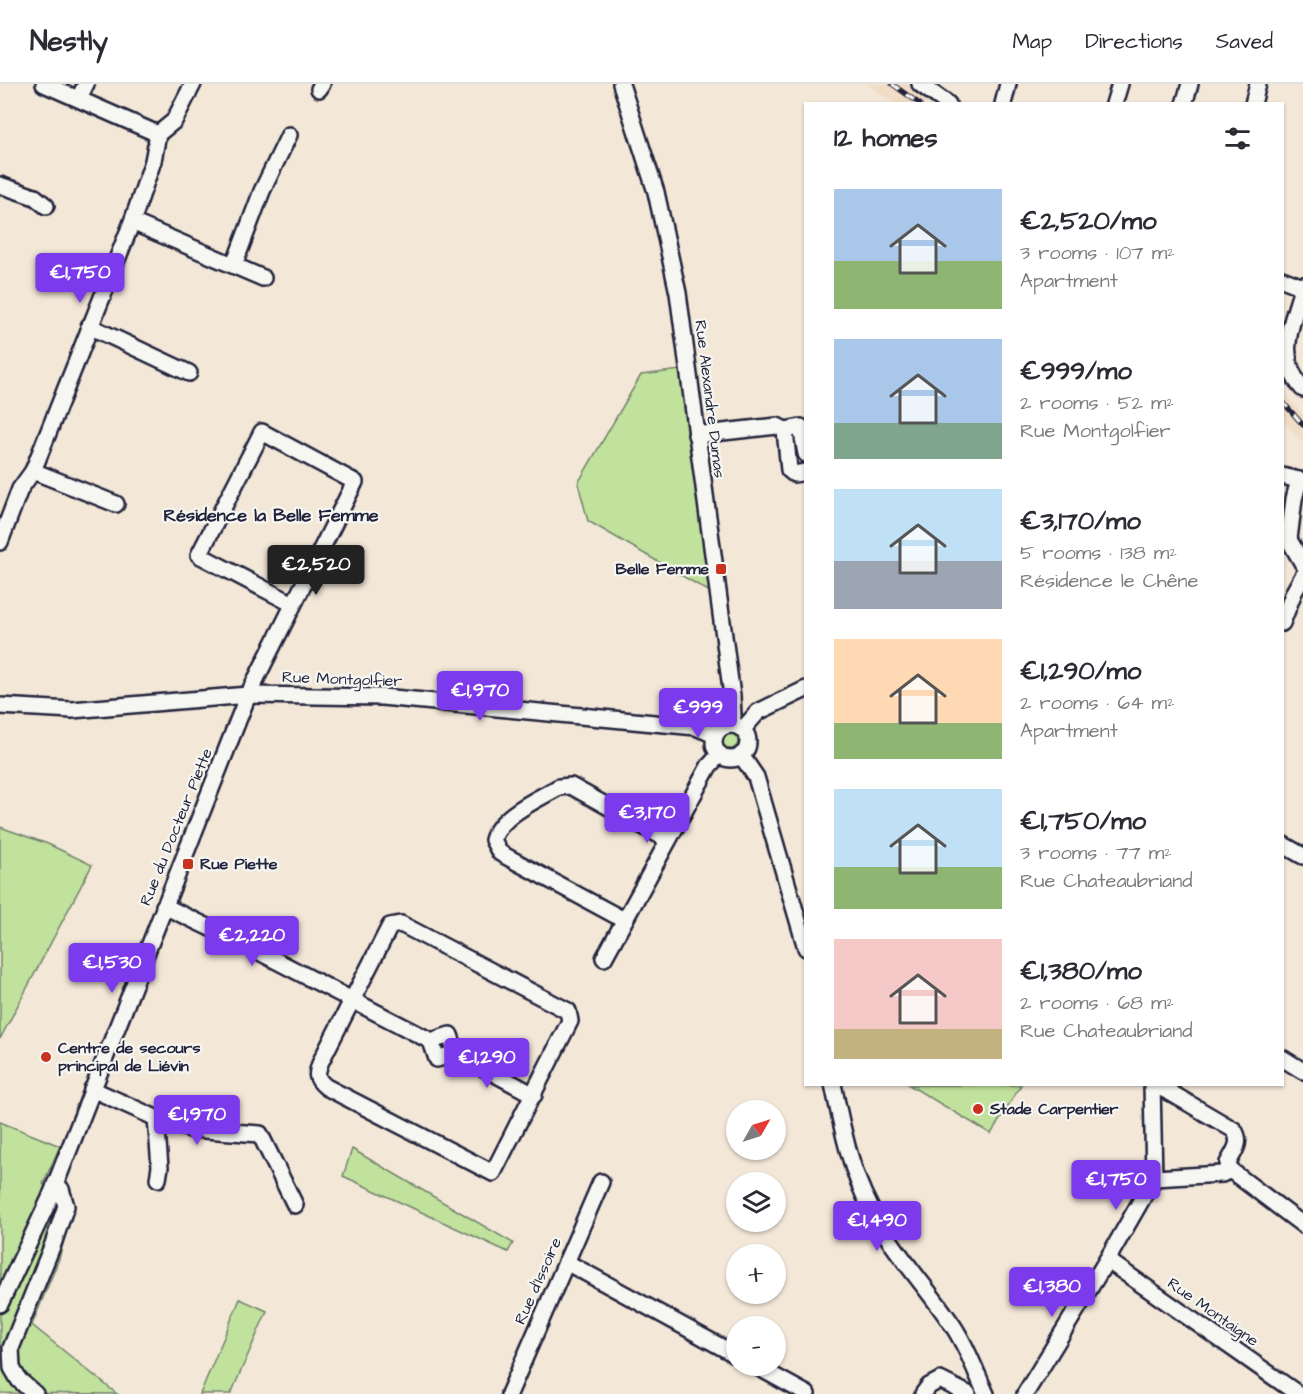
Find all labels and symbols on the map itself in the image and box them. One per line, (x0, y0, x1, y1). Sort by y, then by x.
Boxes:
pin: €1,750 (31, 253, 129, 304)
street label: Rue Alexandre Dumas (689, 319, 731, 479)
district label: Résidence la Belle Femme (164, 503, 379, 528)
pin: €2,520 (267, 545, 365, 596)
place label: Belle Femme (616, 558, 709, 580)
marker: Belle Femme (714, 562, 728, 576)
street label: Rue Montgolfier (281, 666, 403, 693)
pin: €1,970 (431, 671, 529, 722)
pin: €999 (662, 688, 734, 739)
street label: Rue du Docteur Piette (134, 745, 218, 909)
pin: €3,170 (598, 793, 696, 844)
place label: Rue Piette (200, 853, 278, 875)
marker: Rue Piette (181, 857, 195, 871)
pin: €2,220 (203, 916, 301, 967)
pin: €1,530 (63, 943, 161, 994)
place label: Centre de secours principal de Liévin (58, 1037, 200, 1077)
pin: €1,290 (438, 1038, 536, 1089)
marker: Centre de secours principal de Liévin (39, 1050, 53, 1064)
pin: €1,970 (148, 1095, 246, 1146)
place label: Stade Carpentier (989, 1098, 1119, 1120)
north arrow (726, 1100, 786, 1160)
marker: Stade Carpentier (971, 1102, 985, 1116)
pin: €1,750 (1067, 1160, 1165, 1211)
pin: €1,490 (828, 1201, 926, 1252)
street label: Rue d'Issoire (509, 1234, 567, 1328)
pin: €1,380 (1003, 1267, 1101, 1318)
street label: Rue Montaigne (1162, 1272, 1263, 1353)

